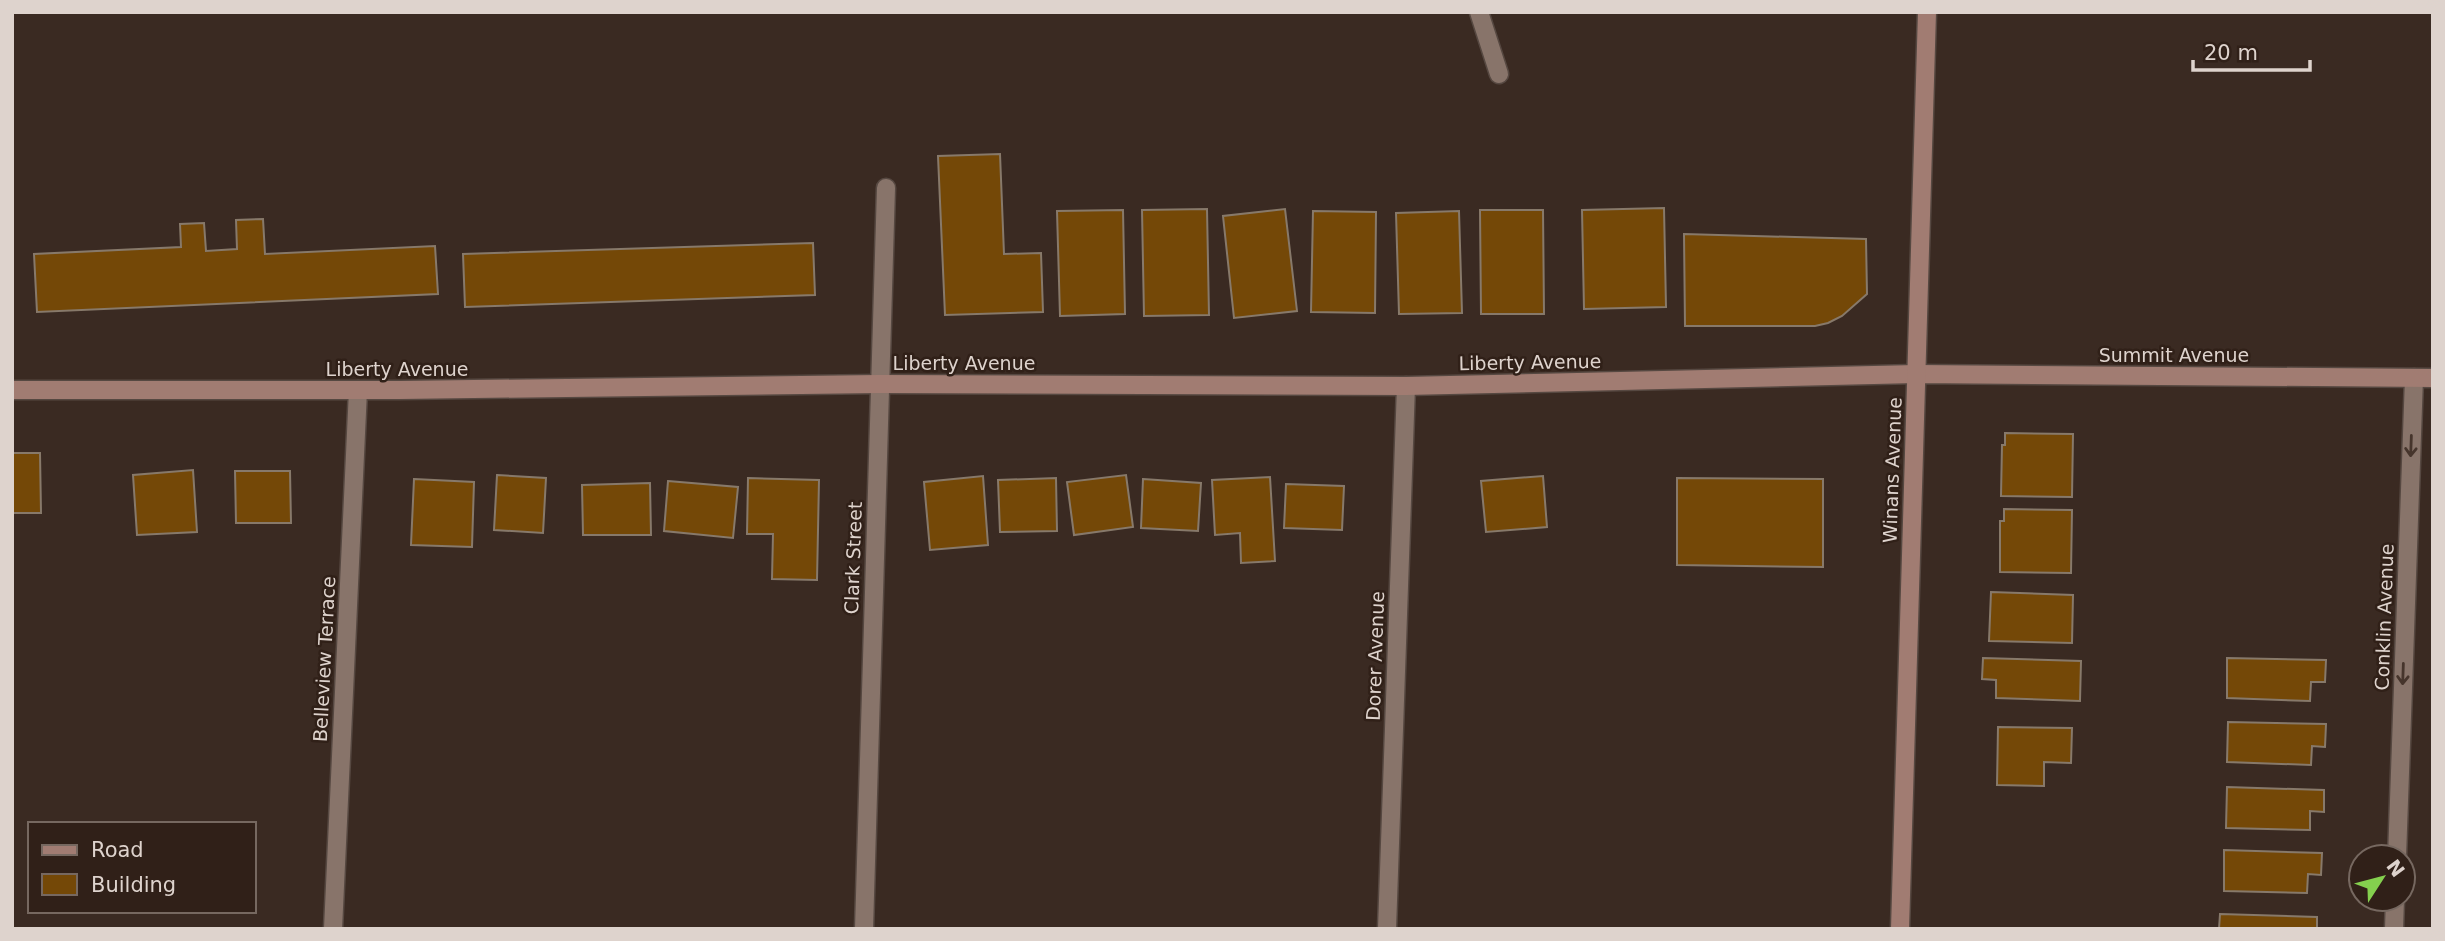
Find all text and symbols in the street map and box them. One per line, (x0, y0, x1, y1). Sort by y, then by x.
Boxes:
scale bar (2193, 28, 2310, 72)
text: 20 m (2204, 41, 2258, 65)
street label: Summit Avenue (2099, 344, 2249, 366)
street label: Liberty Avenue (1458, 350, 1602, 374)
street label: Liberty Avenue (893, 352, 1035, 374)
street label: Liberty Avenue (326, 358, 468, 380)
street label: Winans Avenue (1878, 397, 1906, 543)
one-way arrow (2405, 435, 2418, 458)
street label: Clark Street (840, 501, 866, 615)
street label: Conklin Avenue (2370, 543, 2398, 691)
street label: Belleview Terrace (309, 576, 339, 742)
street label: Dorer Avenue (1362, 591, 1388, 721)
one-way arrow (2396, 662, 2409, 685)
legend (28, 822, 256, 913)
text: Road (91, 838, 144, 862)
north arrow (2347, 843, 2417, 913)
text: N (2382, 855, 2409, 881)
text: Building (91, 873, 176, 897)

